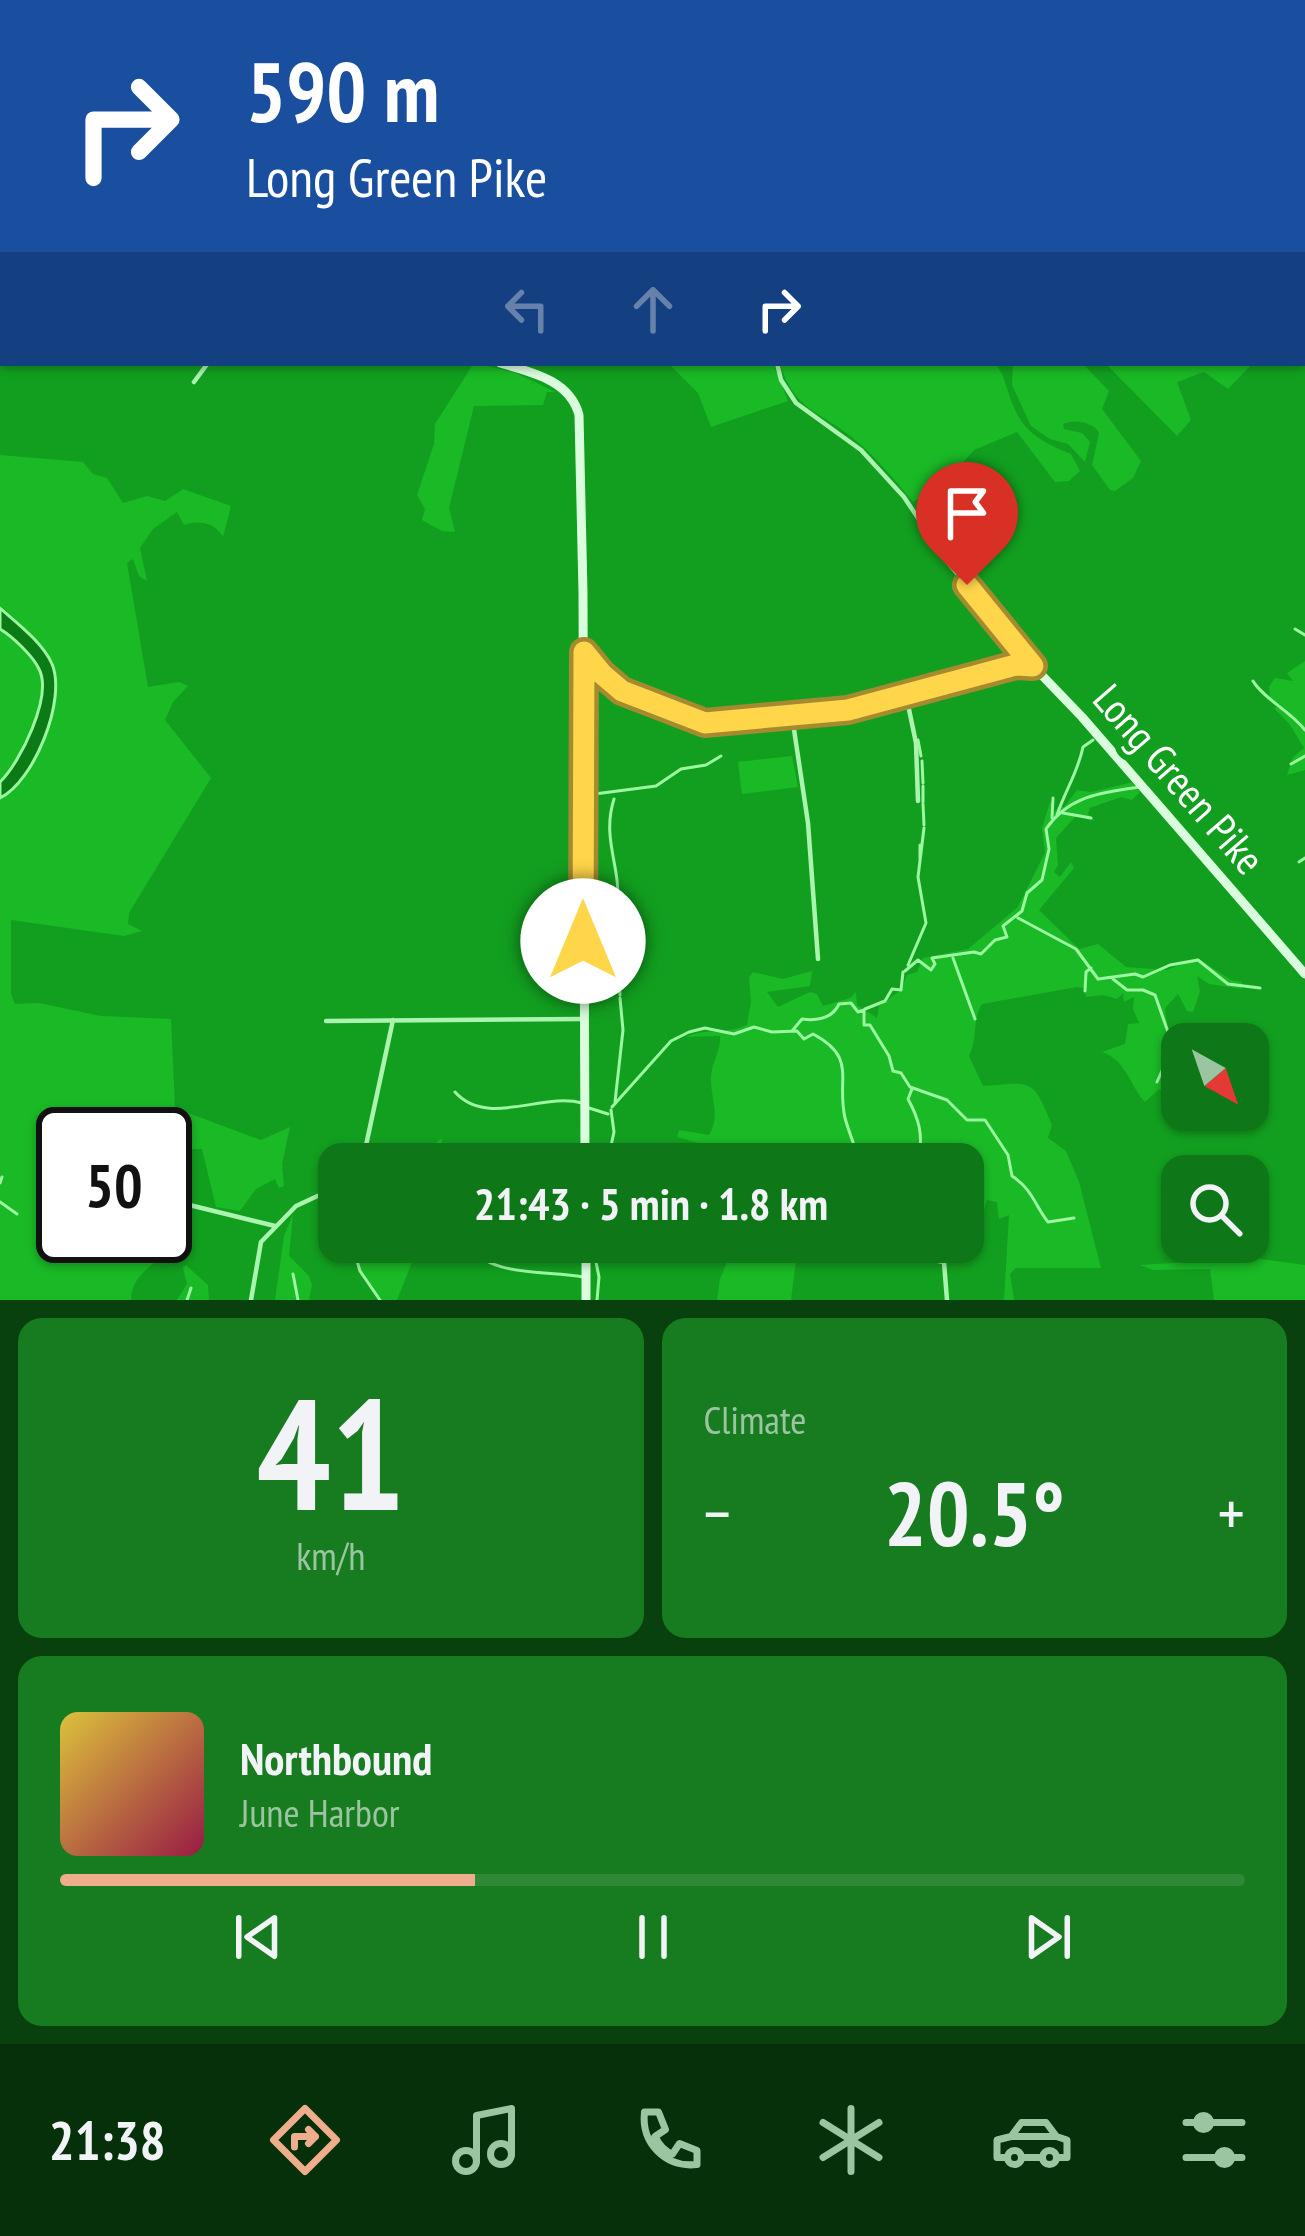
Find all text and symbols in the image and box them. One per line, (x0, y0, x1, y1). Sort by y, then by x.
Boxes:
text: 590 m (246, 36, 439, 145)
icon: right (48, 48, 204, 204)
text: Long Green Pike (246, 142, 547, 212)
icon: left (494, 276, 560, 342)
icon: ahead (620, 276, 686, 342)
icon: right (746, 276, 812, 342)
pin (916, 462, 1018, 585)
icon: arrive (934, 480, 1000, 546)
street label: Long Green Pike (1082, 672, 1277, 885)
position arrow (520, 878, 646, 1004)
north arrow (1161, 1023, 1269, 1131)
map controls (1161, 1023, 1269, 1263)
speed limit sign: 50 (36, 1107, 192, 1263)
button: search (1161, 1155, 1269, 1263)
text: 21:43 · 5 min · 1.8 km (474, 1174, 828, 1232)
text: 41 (256, 1351, 405, 1553)
text: Climate (704, 1394, 806, 1445)
text: 20.5° (884, 1454, 1065, 1571)
text: − (704, 1470, 731, 1555)
text: + (1218, 1470, 1245, 1555)
text: km/h (296, 1530, 365, 1581)
text: Northbound (240, 1729, 432, 1787)
text: June Harbor (240, 1787, 399, 1838)
icon: previous (225, 1904, 291, 1970)
icon: pause (620, 1904, 686, 1970)
icon: next (1015, 1904, 1081, 1970)
icon: directions (263, 2098, 347, 2182)
icon: music (445, 2098, 529, 2182)
icon: phone (627, 2098, 711, 2182)
icon: climate (809, 2098, 893, 2182)
icon: car (990, 2098, 1074, 2182)
icon: filters (1172, 2098, 1256, 2182)
text: 21:38 (49, 2105, 166, 2175)

